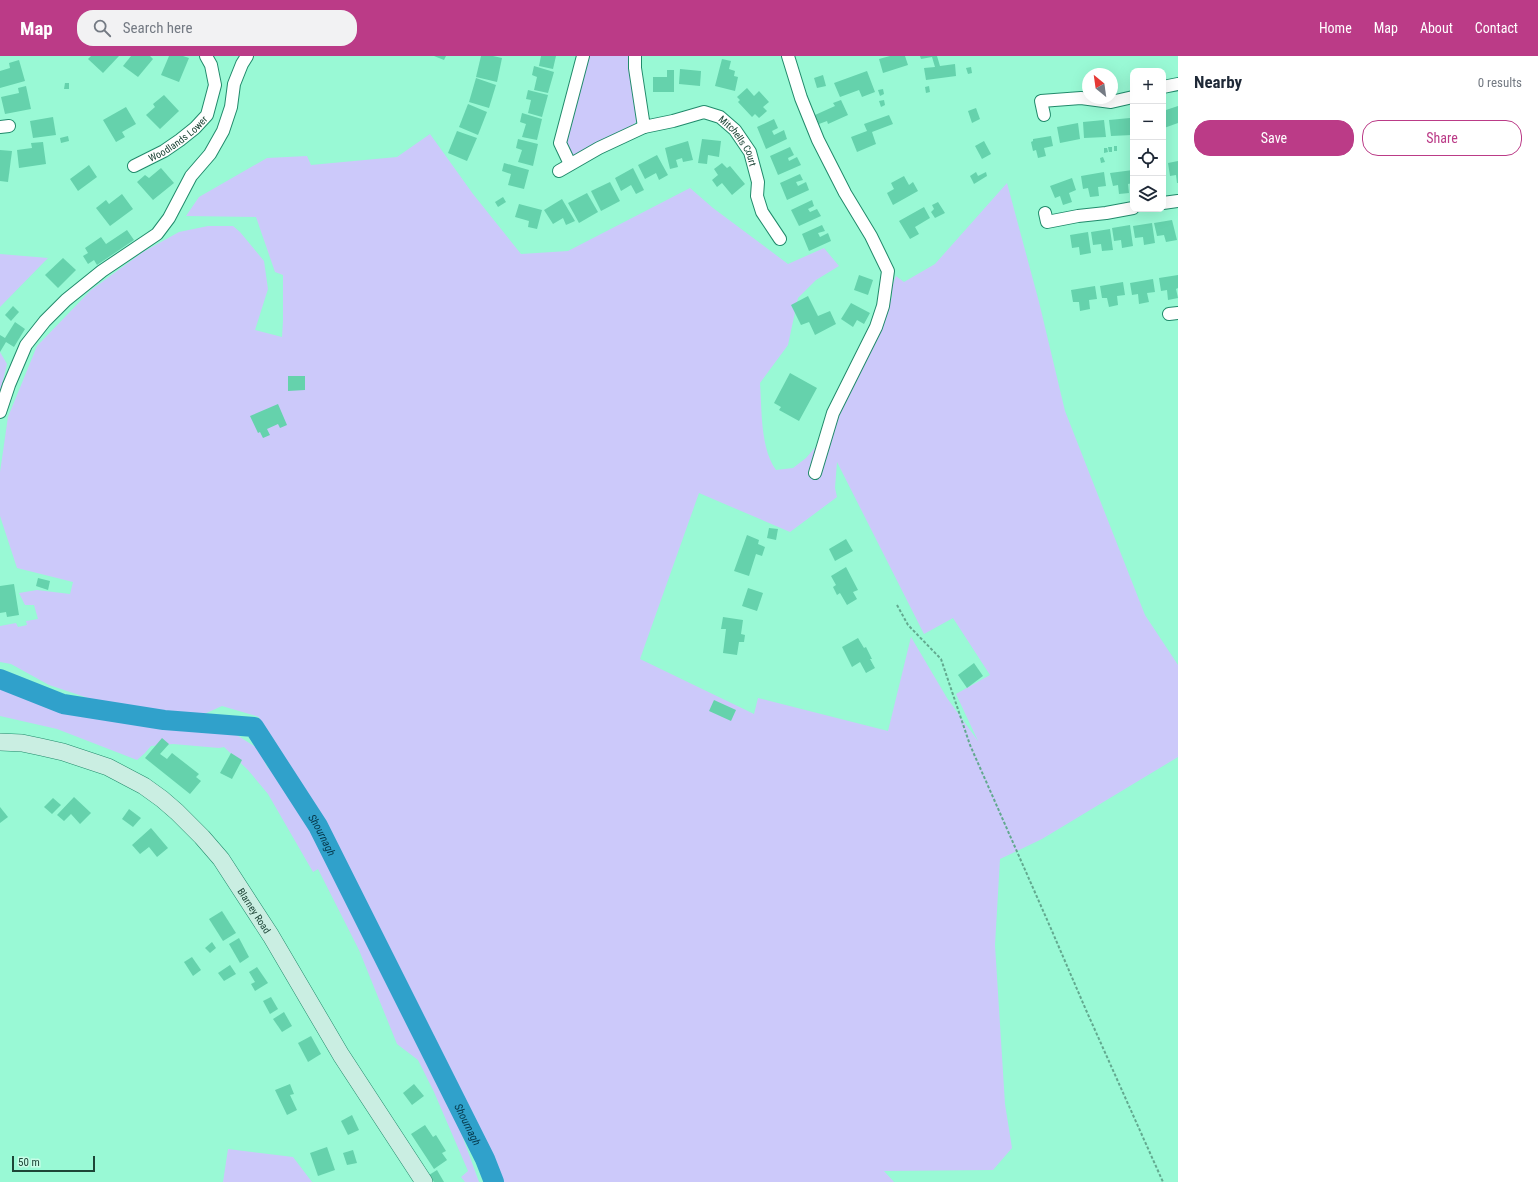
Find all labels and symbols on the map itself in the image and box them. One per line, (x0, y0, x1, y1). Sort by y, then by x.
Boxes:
north arrow (1082, 68, 1118, 104)
street label: Woodlands Lower (147, 113, 209, 163)
street label: Mitchells Court (717, 113, 759, 167)
water label: Shournagh (306, 812, 338, 858)
street label: Blarney Road (236, 886, 273, 935)
water label: Shournagh (452, 1101, 484, 1147)
scale bar (12, 1154, 95, 1173)

